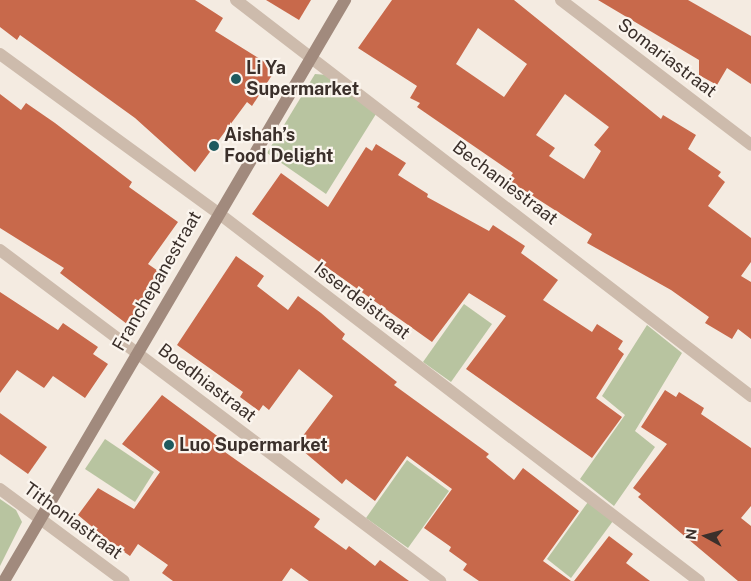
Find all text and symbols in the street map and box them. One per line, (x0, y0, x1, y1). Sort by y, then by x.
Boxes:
street label: Somariastraat (613, 14, 721, 102)
place label: Li Ya Supermarket (246, 58, 359, 100)
marker: Li Ya Supermarket (230, 73, 242, 85)
place label: Aishah’s Food Delight (224, 125, 333, 168)
street label: Bechaniestraat (448, 136, 562, 230)
marker: Aishah’s Food Delight (208, 140, 220, 152)
street label: Franchepanestraat (108, 207, 206, 355)
street label: Isserdeistraat (310, 258, 414, 344)
street label: Boedhiastraat (154, 339, 260, 427)
place label: Luo Supermarket (179, 434, 328, 456)
marker: Luo Supermarket (163, 439, 175, 451)
street label: Tithoniastraat (20, 478, 126, 564)
north arrow (681, 511, 731, 561)
text: N (683, 528, 700, 541)

